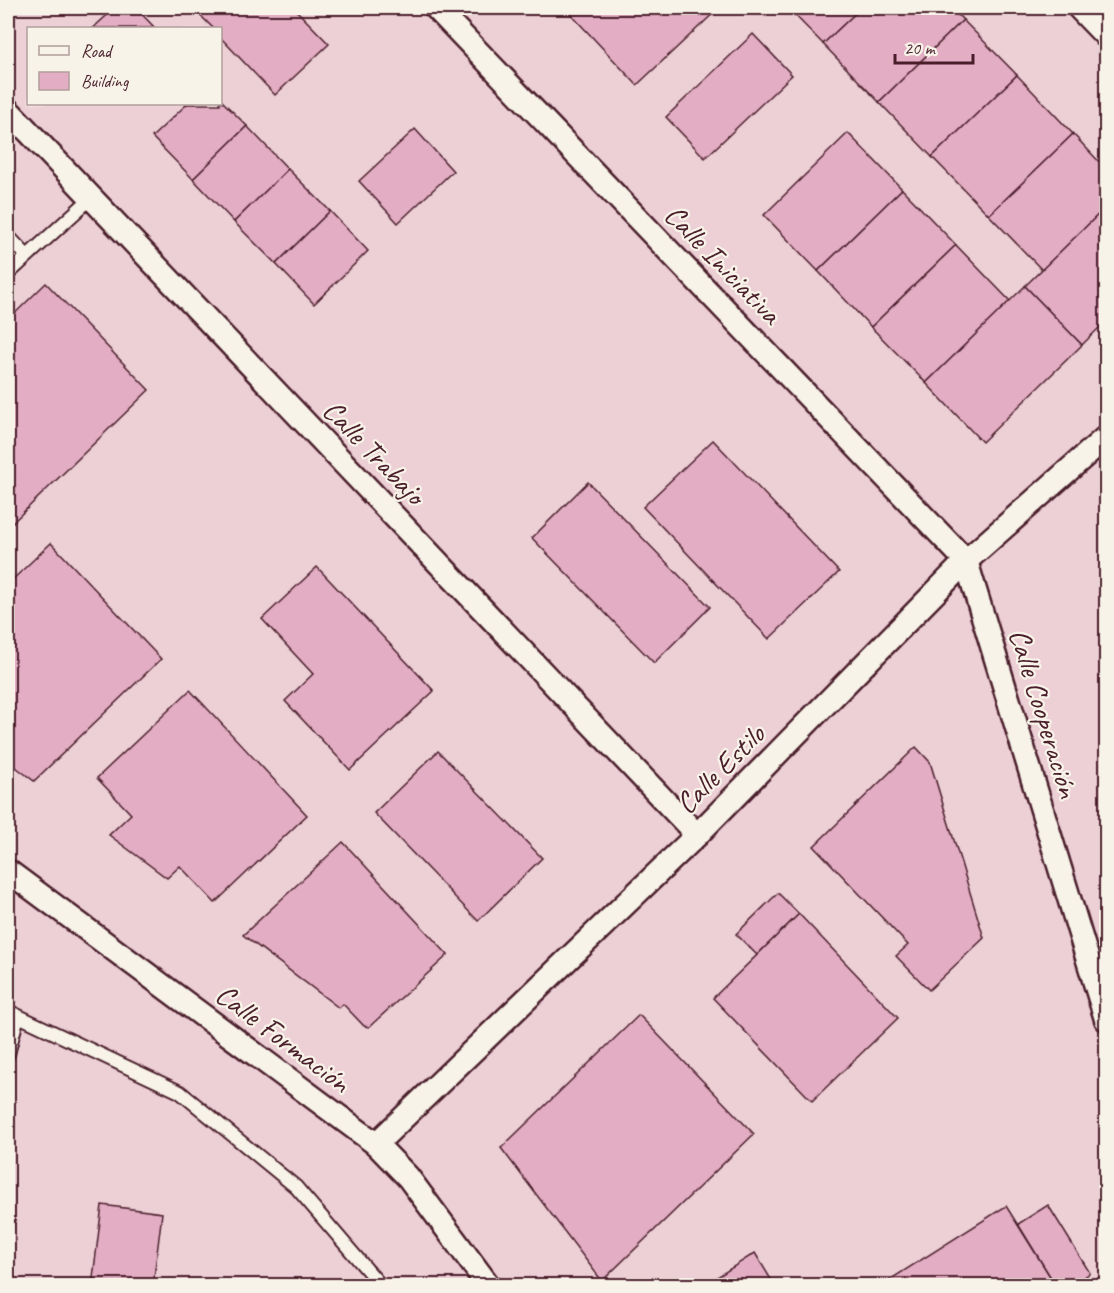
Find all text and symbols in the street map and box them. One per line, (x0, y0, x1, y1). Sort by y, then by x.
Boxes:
legend (27, 27, 222, 105)
scale bar (895, 27, 973, 65)
text: 20 m (904, 37, 937, 59)
text: Road (81, 40, 114, 62)
text: Building (81, 70, 130, 92)
street label: Calle Iniciativa (656, 196, 791, 333)
street label: Calle Trabajo (315, 391, 436, 515)
street label: Calle Cooperación (1000, 624, 1088, 803)
street label: Calle Estilo (667, 715, 774, 822)
street label: Calle Formación (208, 975, 359, 1102)

